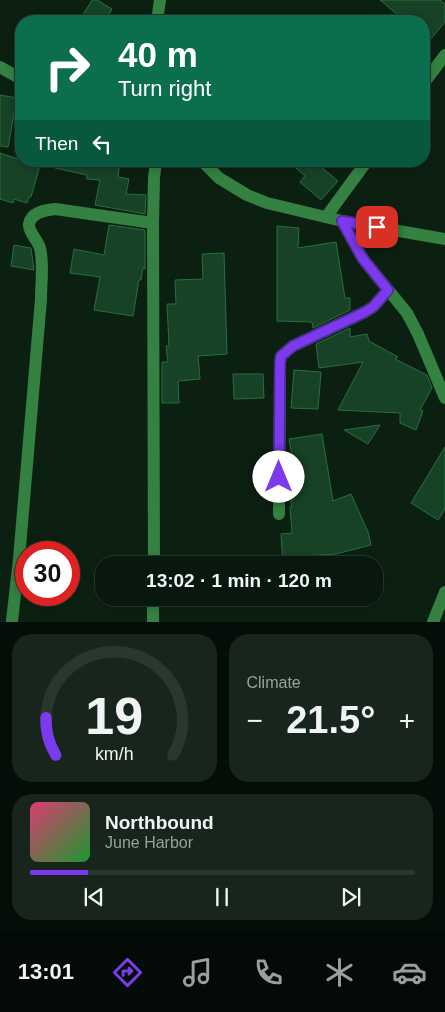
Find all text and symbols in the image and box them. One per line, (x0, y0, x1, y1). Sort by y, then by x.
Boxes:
icon: right (35, 35, 100, 100)
text: 40 m (118, 35, 198, 74)
text: Turn right (118, 76, 211, 101)
icon: left (88, 130, 116, 158)
text: Then (35, 133, 78, 154)
pin (356, 206, 398, 248)
icon: arrive (363, 213, 391, 241)
position arrow (252, 450, 304, 502)
speed limit sign: 30 (15, 541, 80, 606)
text: 13:02 · 1 min · 120 m (146, 570, 332, 591)
text: Climate (247, 674, 301, 691)
text: 19 (85, 687, 143, 745)
text: 21.5° (286, 699, 375, 741)
text: − (247, 705, 263, 736)
text: + (399, 705, 415, 736)
text: km/h (95, 744, 134, 764)
text: Northbound (105, 812, 214, 833)
text: June Harbor (105, 834, 193, 851)
icon: previous (80, 883, 108, 911)
icon: pause (208, 883, 236, 911)
icon: next (337, 883, 365, 911)
icon: directions (110, 955, 145, 990)
icon: music (180, 955, 215, 990)
icon: phone (251, 955, 286, 990)
icon: climate (322, 955, 357, 990)
icon: car (392, 955, 427, 990)
text: 13:01 (18, 959, 74, 984)

